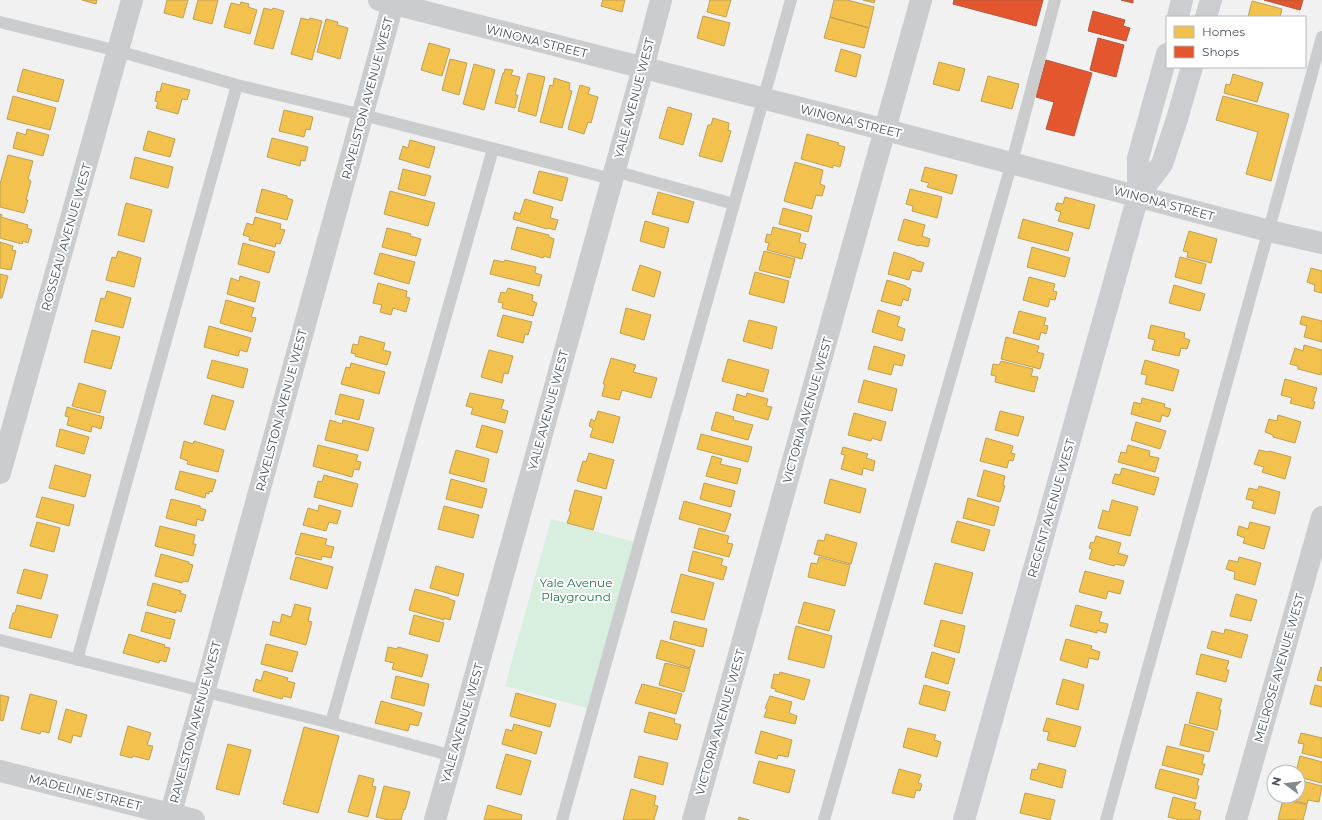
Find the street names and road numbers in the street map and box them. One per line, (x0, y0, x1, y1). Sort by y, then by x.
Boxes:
street label: RAVELSTON AVENUE WEST (338, 15, 396, 181)
street label: WINONA STREET (485, 21, 589, 61)
street label: YALE AVENUE WEST (611, 36, 657, 160)
street label: WINONA STREET (799, 101, 903, 141)
street label: ROSSEAU AVENUE WEST (38, 161, 94, 312)
street label: WINONA STREET (1112, 182, 1216, 224)
street label: RAVELSTON AVENUE WEST (252, 327, 310, 493)
street label: VICTORIA AVENUE WEST (779, 335, 835, 485)
street label: YALE AVENUE WEST (525, 348, 571, 472)
street label: REGENT AVENUE WEST (1024, 437, 1078, 579)
street label: MELROSE AVENUE WEST (1251, 592, 1307, 744)
street label: RAVELSTON AVENUE WEST (166, 639, 224, 805)
street label: VICTORIA AVENUE WEST (692, 647, 748, 797)
street label: YALE AVENUE WEST (438, 661, 486, 785)
street label: MADELINE STREET (27, 771, 143, 813)

